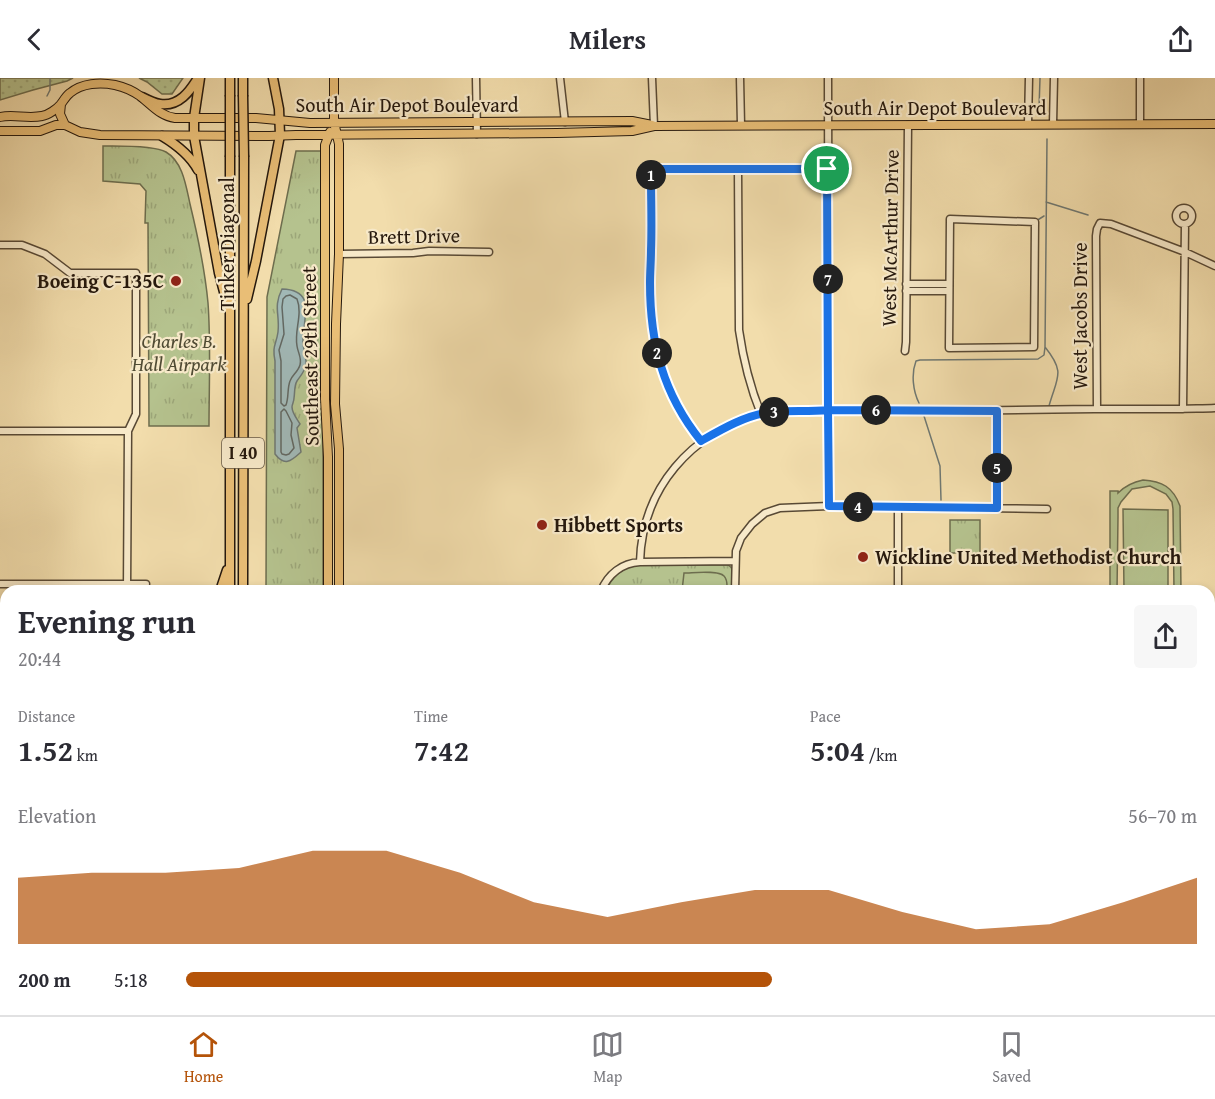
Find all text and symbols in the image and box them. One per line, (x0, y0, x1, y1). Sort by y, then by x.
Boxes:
text: Milers (569, 19, 646, 59)
icon: back (18, 23, 51, 56)
icon: share (1164, 23, 1197, 56)
street label: South Air Depot Boulevard (296, 90, 519, 119)
street label: South Air Depot Boulevard (824, 93, 1047, 122)
pin (801, 143, 852, 194)
street label: West McArthur Drive (873, 149, 906, 327)
icon: arrive (810, 152, 843, 185)
pin: 1 (636, 160, 666, 190)
text: 1 (647, 163, 655, 187)
street label: Tinker Diagonal (212, 177, 241, 311)
street label: Brett Drive (368, 220, 460, 251)
street label: West Jacobs Drive (1065, 242, 1094, 390)
pin: 7 (813, 264, 843, 294)
place label: Boeing C-135C (37, 266, 164, 295)
street label: Southeast 29th Street (293, 266, 326, 446)
text: 7 (824, 267, 832, 291)
marker: Boeing C-135C (169, 274, 183, 288)
park label: Charles B. Hall Airpark (131, 326, 227, 378)
pin: 2 (642, 338, 672, 368)
text: 2 (653, 341, 661, 365)
pin: 6 (861, 395, 891, 425)
pin: 3 (759, 397, 789, 427)
text: 6 (872, 398, 880, 422)
text: 3 (770, 400, 778, 424)
road number: I 40 (222, 438, 264, 468)
pin: 5 (982, 453, 1012, 483)
text: 5 (993, 456, 1001, 480)
pin: 4 (843, 492, 873, 522)
text: 4 (854, 495, 862, 519)
place label: Hibbett Sports (554, 510, 683, 539)
marker: Hibbett Sports (535, 518, 549, 532)
place label: Wickline United Methodist Church (875, 542, 1181, 571)
marker: Wickline United Methodist Church (856, 550, 870, 564)
text: Evening run (18, 597, 195, 645)
button: share (1134, 605, 1197, 668)
text: 20:44 (18, 644, 61, 673)
text: Distance (18, 704, 75, 728)
text: Time (414, 704, 448, 728)
text: Pace (810, 704, 841, 728)
text: 1.52 (18, 728, 73, 772)
text: 7:42 (414, 728, 469, 772)
text: 5:04 (810, 728, 865, 772)
text: km (73, 743, 98, 767)
text: /km (865, 743, 897, 767)
text: Elevation (18, 801, 96, 830)
text: 56–70 m (1128, 801, 1197, 830)
text: 200 m (18, 965, 71, 994)
text: 5:18 (114, 965, 148, 994)
tab: Home (184, 1028, 223, 1088)
tab: Map (591, 1028, 624, 1088)
tab: Saved (992, 1028, 1031, 1088)

